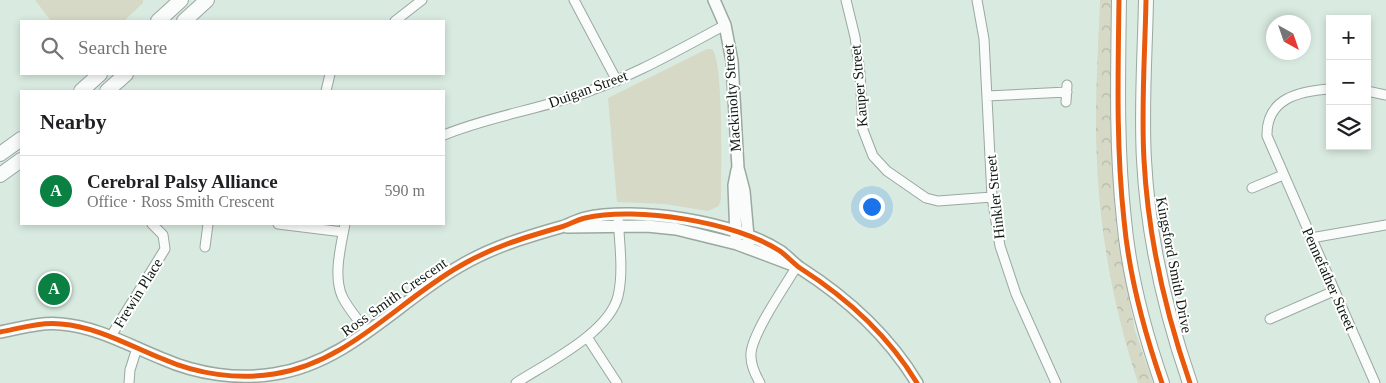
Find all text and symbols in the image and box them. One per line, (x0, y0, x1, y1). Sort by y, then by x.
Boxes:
north arrow (1266, 15, 1311, 60)
map controls (1326, 15, 1371, 150)
button: + (1326, 15, 1371, 60)
search box (20, 20, 445, 75)
icon: search (38, 34, 66, 62)
text: Search here (78, 37, 167, 58)
street label: Mackinolty Street (720, 43, 744, 152)
street label: Kauper Street (847, 43, 871, 128)
button: − (1326, 60, 1371, 105)
street label: Duigan Street (546, 67, 630, 111)
button: layers (1326, 105, 1371, 150)
text: Nearby (40, 110, 107, 134)
street label: Hinkler Street (983, 153, 1007, 240)
text: Cerebral Palsy Alliance (87, 171, 278, 192)
text: A (50, 182, 62, 199)
text: 590 m (385, 182, 425, 199)
text: Office · Ross Smith Crescent (87, 193, 274, 210)
your location (859, 194, 885, 220)
street label: Kingsford Smith Drive (1153, 196, 1195, 335)
street label: Pennefather Street (1299, 225, 1359, 333)
street label: Ross Smith Crescent (338, 254, 450, 339)
street label: Frewin Place (110, 255, 166, 331)
pin: A (38, 270, 70, 308)

